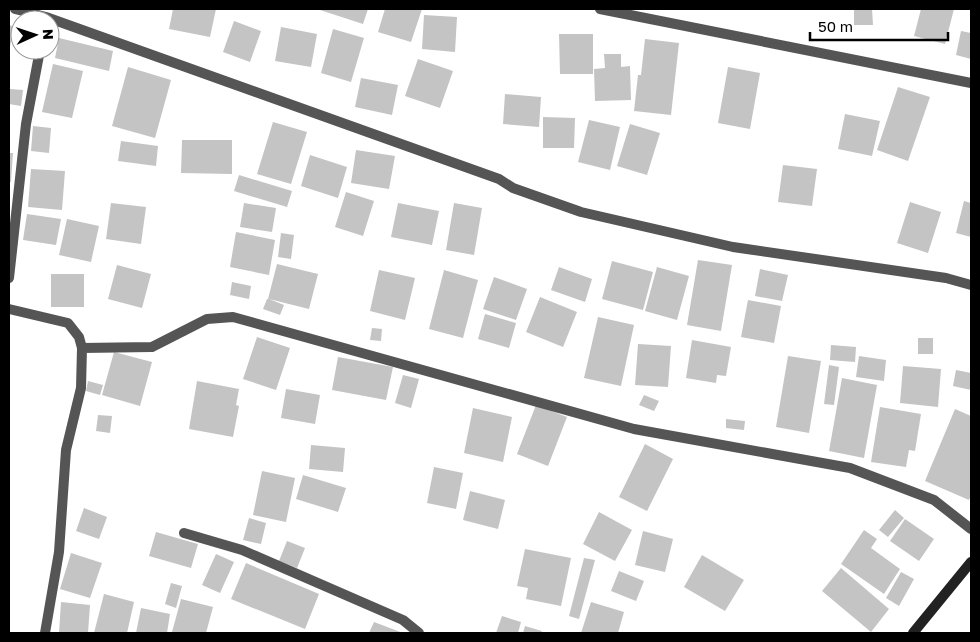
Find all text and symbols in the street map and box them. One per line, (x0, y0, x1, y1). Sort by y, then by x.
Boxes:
north arrow (10, 10, 60, 60)
scale bar (810, 10, 948, 42)
text: 50 m (818, 17, 853, 35)
text: N (40, 29, 57, 40)

